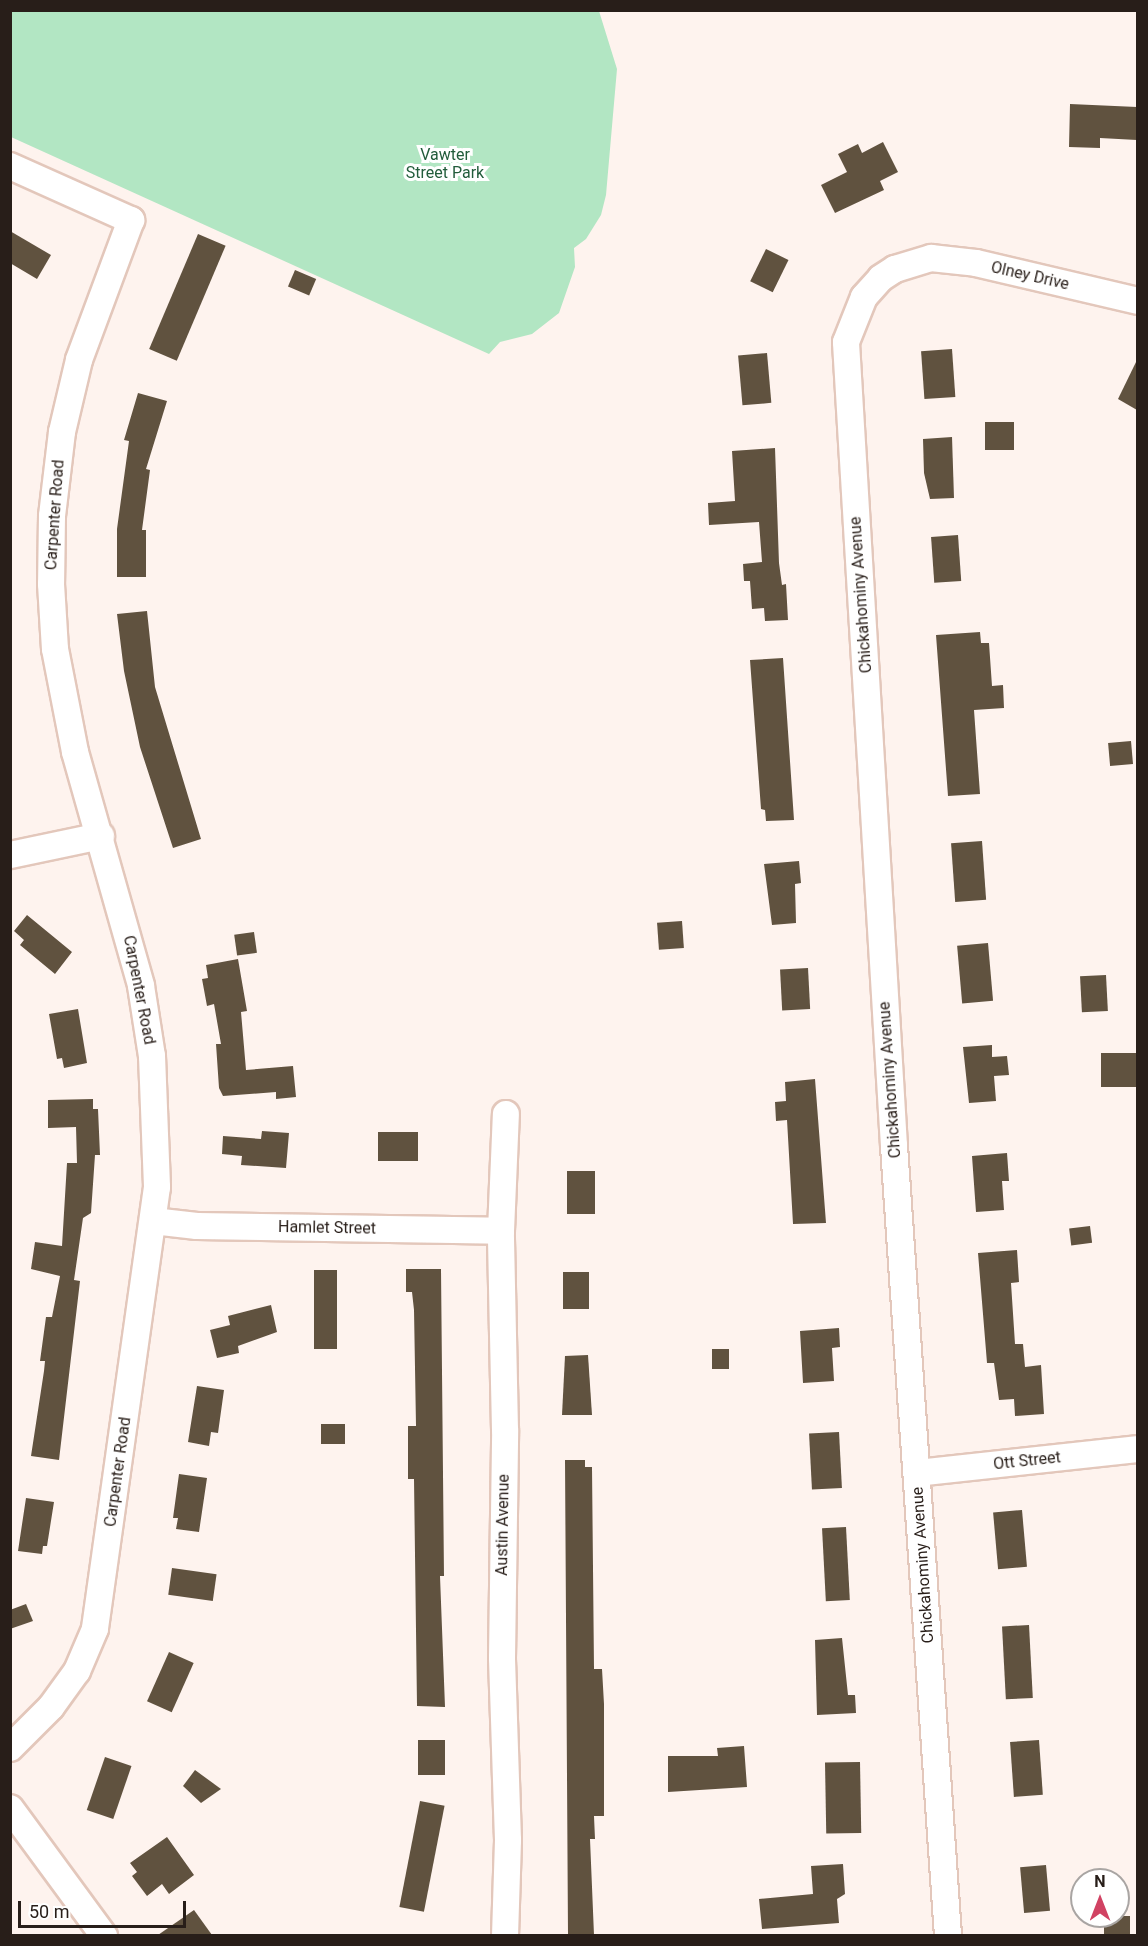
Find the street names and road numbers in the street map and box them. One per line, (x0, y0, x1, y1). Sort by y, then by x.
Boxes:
street label: Olney Drive (989, 258, 1071, 294)
street label: Carpenter Road (42, 459, 68, 571)
street label: Chickahominy Avenue (846, 516, 876, 674)
street label: Carpenter Road (119, 934, 159, 1046)
street label: Chickahominy Avenue (875, 1001, 905, 1159)
street label: Hamlet Street (278, 1218, 376, 1238)
street label: Carpenter Road (101, 1416, 135, 1528)
street label: Ott Street (992, 1448, 1062, 1474)
street label: Austin Avenue (493, 1474, 513, 1576)
street label: Chickahominy Avenue (908, 1486, 938, 1644)

